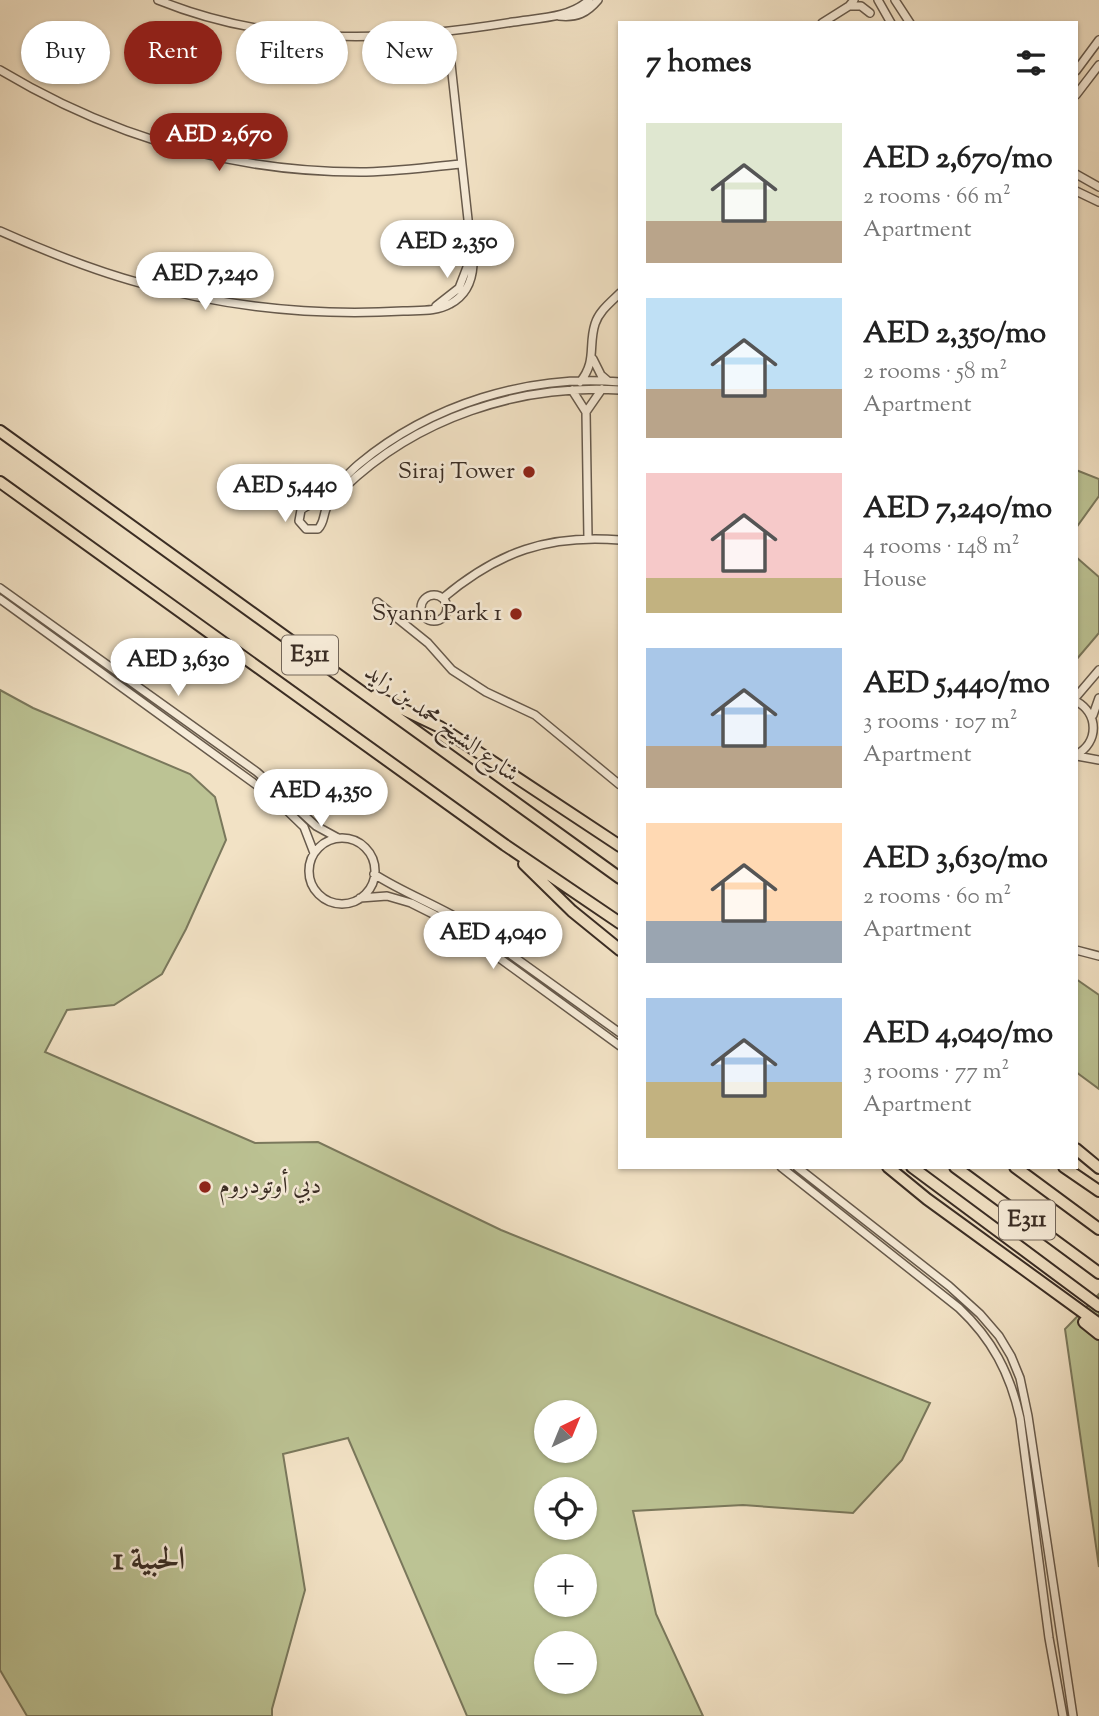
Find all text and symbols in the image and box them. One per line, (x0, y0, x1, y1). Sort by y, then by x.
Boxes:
chip: Buy (21, 21, 110, 84)
chip: Rent (124, 21, 222, 84)
chip: Filters (236, 21, 348, 84)
chip: New (362, 21, 457, 84)
text: 7 homes (646, 42, 751, 85)
icon: filters (1012, 44, 1050, 82)
pin: AED 2,670 (139, 114, 299, 173)
text: AED 2,670 (166, 119, 272, 152)
text: AED 2,670/mo (863, 138, 1053, 181)
icon: home (702, 151, 786, 235)
text: 2 rooms · 66 m² (863, 181, 1011, 214)
text: Apartment (863, 214, 972, 247)
pin: AED 2,350 (367, 220, 527, 280)
text: AED 2,350 (396, 226, 498, 259)
pin: AED 7,240 (125, 252, 285, 312)
text: AED 7,240 (152, 258, 258, 291)
text: AED 2,350/mo (863, 313, 1046, 356)
icon: home (702, 326, 786, 410)
text: 2 rooms · 58 m² (863, 356, 1007, 389)
text: Apartment (863, 389, 972, 422)
place label: Siraj Tower (398, 455, 515, 489)
pin: AED 5,440 (205, 464, 365, 524)
marker: Siraj Tower (521, 464, 537, 480)
text: AED 5,440 (233, 470, 337, 503)
text: AED 7,240/mo (863, 488, 1052, 531)
icon: home (702, 501, 786, 585)
text: 4 rooms · 148 m² (863, 531, 1020, 564)
text: House (863, 564, 927, 597)
place label: Syann Park 1 (372, 597, 502, 631)
marker: Syann Park 1 (508, 606, 524, 622)
road number: E311 (282, 636, 338, 674)
pin: AED 3,630 (98, 638, 258, 698)
text: AED 3,630 (127, 644, 229, 677)
street label: شارع الشيخ محمد بن زايد (356, 656, 525, 793)
text: AED 5,440/mo (863, 663, 1050, 706)
icon: home (702, 676, 786, 760)
text: 3 rooms · 107 m² (863, 706, 1018, 739)
text: Apartment (863, 739, 972, 772)
pin: AED 4,350 (241, 770, 401, 829)
text: AED 4,350 (270, 775, 372, 808)
text: AED 3,630/mo (863, 838, 1048, 881)
icon: home (702, 851, 786, 935)
text: 2 rooms · 60 m² (863, 881, 1011, 914)
pin: AED 4,040 (413, 912, 573, 971)
text: Apartment (863, 914, 972, 947)
text: AED 4,040 (440, 917, 546, 950)
text: AED 4,040/mo (863, 1013, 1053, 1056)
icon: home (702, 1026, 786, 1110)
text: 3 rooms · 77 m² (863, 1056, 1009, 1089)
text: Apartment (863, 1089, 972, 1122)
place label: دبي أوتودروم (219, 1168, 321, 1206)
marker: دبي أوتودروم (197, 1179, 213, 1195)
road number: E311 (999, 1200, 1055, 1240)
north arrow (534, 1400, 597, 1463)
map controls (534, 1400, 597, 1694)
button: locate (534, 1477, 597, 1540)
district label: الحبية 1 (113, 1538, 185, 1584)
button: + (534, 1554, 597, 1617)
button: − (534, 1631, 597, 1694)

